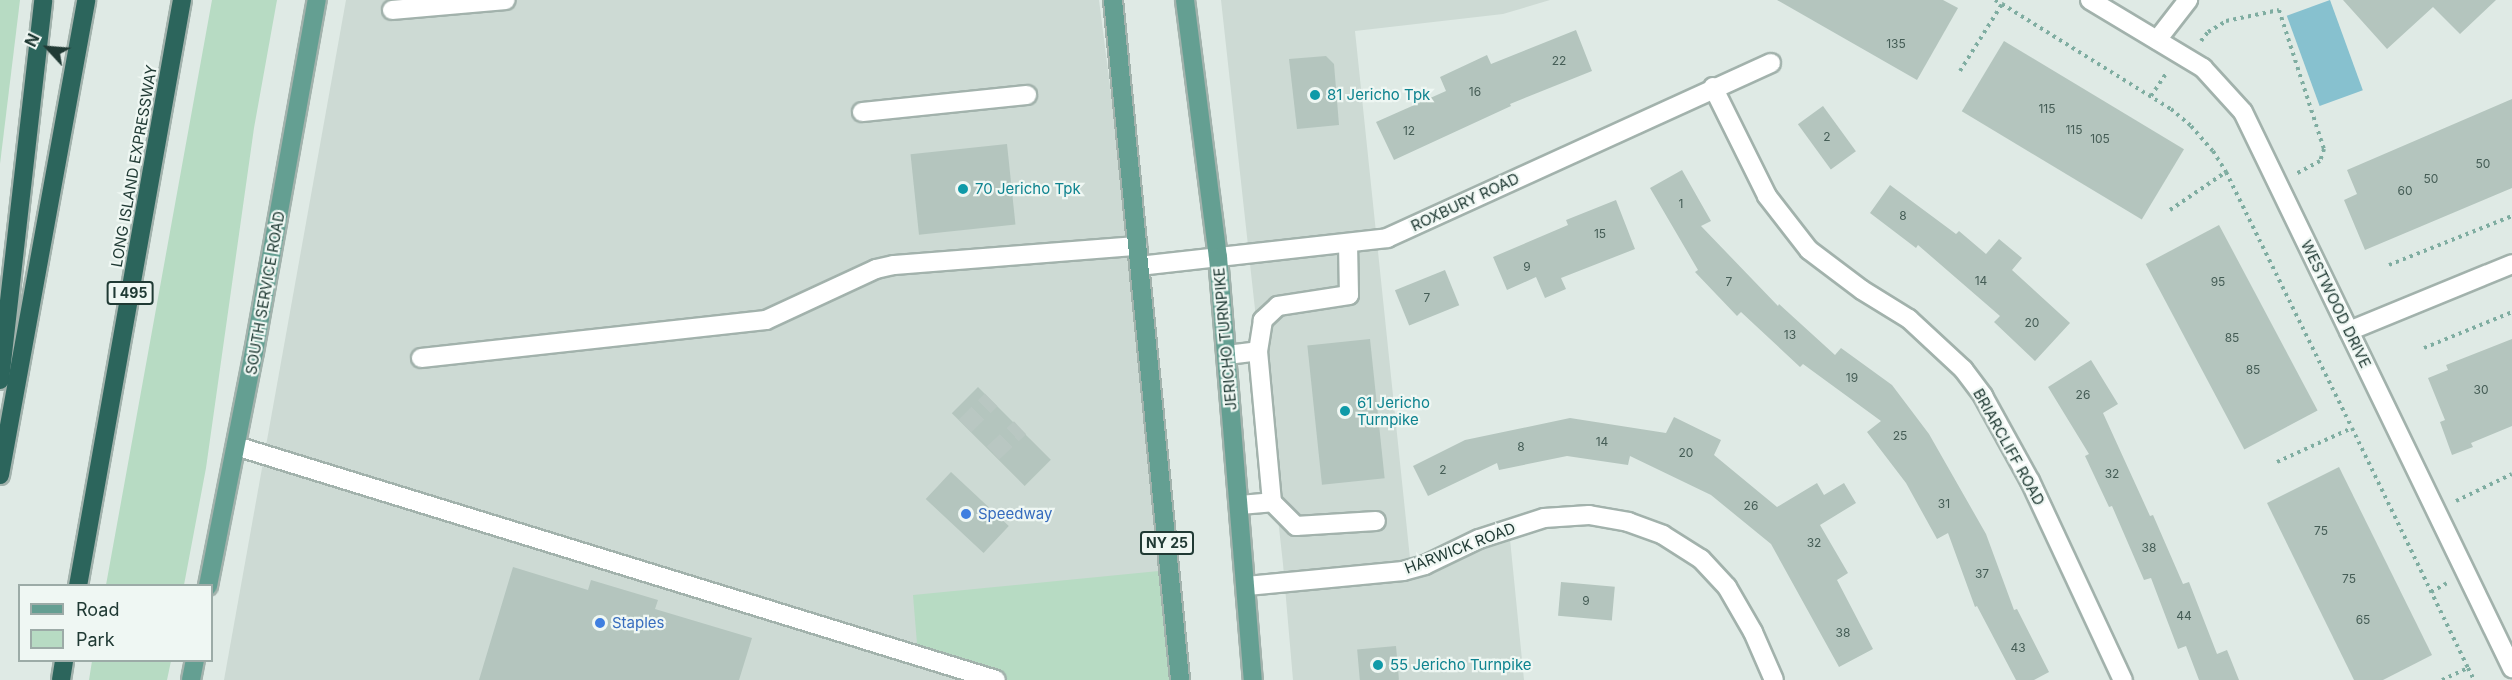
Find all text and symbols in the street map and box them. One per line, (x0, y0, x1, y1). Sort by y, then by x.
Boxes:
north arrow (18, 18, 78, 78)
text: N (20, 30, 43, 50)
house number: 135 (1886, 37, 1906, 51)
house number: 22 (1552, 54, 1566, 68)
street label: LONG ISLAND EXPRESSWAY (107, 63, 161, 269)
house number: 16 (1469, 85, 1481, 99)
place label: 81 Jericho Tpk (1327, 86, 1430, 104)
marker: 81 Jericho Tpk (1308, 88, 1322, 102)
house number: 115 (2038, 102, 2056, 116)
house number: 115 (2065, 123, 2083, 137)
house number: 12 (1403, 124, 1415, 138)
house number: 2 (1823, 130, 1831, 144)
house number: 105 (2090, 132, 2110, 146)
house number: 50 (2476, 157, 2490, 171)
street label: ROXBURY ROAD (1408, 169, 1522, 235)
house number: 50 (2424, 172, 2438, 186)
place label: 70 Jericho Tpk (975, 180, 1081, 198)
marker: 70 Jericho Tpk (956, 182, 970, 196)
house number: 60 (2397, 184, 2413, 198)
house number: 1 (1679, 197, 1683, 211)
house number: 8 (1899, 209, 1907, 223)
street label: SOUTH SERVICE ROAD (242, 210, 288, 376)
house number: 15 (1594, 227, 1606, 241)
street label: WESTWOOD DRIVE (2297, 237, 2375, 371)
house number: 9 (1523, 260, 1531, 274)
street label: JERICHO TURNPIKE (1210, 267, 1240, 411)
house number: 14 (1975, 274, 1987, 288)
house number: 7 (1726, 275, 1732, 289)
house number: 95 (2211, 275, 2225, 289)
road number: I 495 (106, 282, 154, 304)
house number: 7 (1424, 291, 1430, 305)
house number: 20 (2025, 316, 2039, 330)
house number: 13 (1784, 328, 1796, 342)
house number: 85 (2225, 331, 2239, 345)
house number: 85 (2246, 363, 2260, 377)
house number: 19 (1846, 371, 1858, 385)
house number: 30 (2474, 383, 2488, 397)
street label: BRIARCLIFF ROAD (1969, 385, 2049, 509)
house number: 26 (2076, 388, 2090, 402)
place label: 61 Jericho Turnpike (1357, 393, 1430, 428)
marker: 61 Jericho Turnpike (1338, 404, 1352, 418)
house number: 25 (1893, 429, 1907, 443)
house number: 14 (1596, 435, 1608, 449)
house number: 8 (1517, 440, 1525, 454)
house number: 20 (1679, 446, 1693, 460)
house number: 2 (1439, 463, 1447, 477)
house number: 32 (2105, 467, 2119, 481)
house number: 31 (1938, 497, 1950, 511)
house number: 26 (1744, 499, 1758, 513)
place label: Speedway (978, 505, 1052, 523)
marker: Speedway (959, 507, 973, 521)
street label: HARWICK ROAD (1402, 519, 1518, 577)
house number: 75 (2314, 524, 2328, 538)
road number: NY 25 (1140, 532, 1194, 554)
house number: 32 (1807, 536, 1821, 550)
house number: 38 (2142, 541, 2156, 555)
house number: 37 (1975, 567, 1989, 581)
house number: 75 (2342, 572, 2356, 586)
legend (18, 584, 213, 662)
house number: 9 (1582, 594, 1590, 608)
text: Road (76, 599, 119, 620)
house number: 44 (2176, 609, 2192, 623)
house number: 65 (2356, 613, 2370, 627)
place label: Staples (612, 614, 665, 632)
marker: Staples (593, 616, 607, 630)
house number: 38 (1836, 626, 1850, 640)
text: Park (76, 629, 115, 650)
house number: 43 (2010, 641, 2026, 655)
place label: 55 Jericho Turnpike (1390, 656, 1532, 674)
marker: 55 Jericho Turnpike (1371, 658, 1385, 672)

